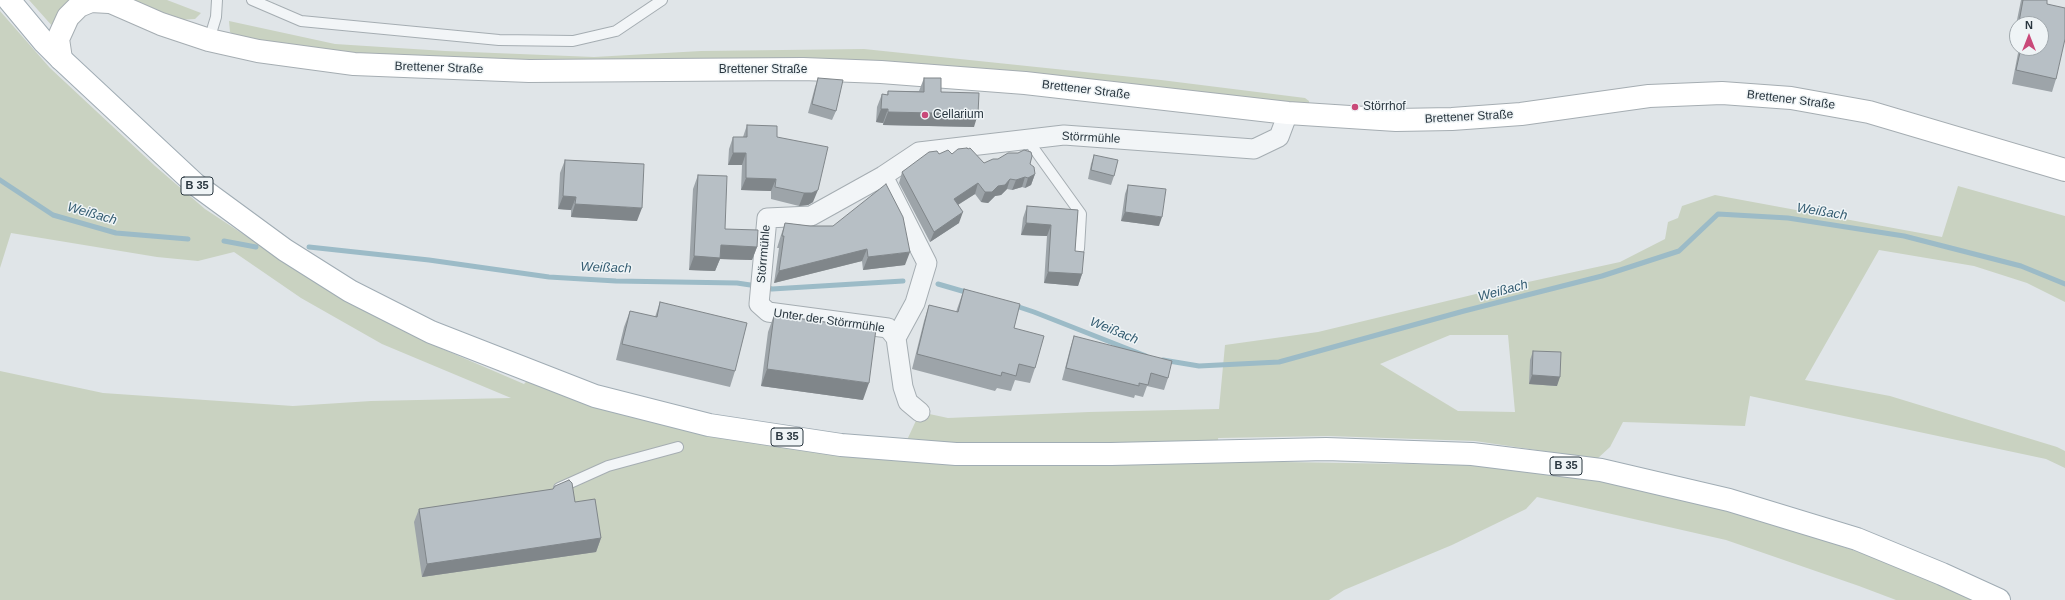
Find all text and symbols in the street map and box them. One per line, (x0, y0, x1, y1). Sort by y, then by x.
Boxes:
north arrow (2009, 16, 2049, 56)
text: N (2025, 19, 2033, 31)
street label: Brettener Straße (394, 59, 484, 77)
street label: Brettener Straße (719, 63, 807, 77)
street label: Brettener Straße (1041, 77, 1131, 103)
street label: Brettener Straße (1746, 87, 1836, 113)
place label: Störrhof (1363, 100, 1406, 114)
marker: Störrhof (1350, 102, 1360, 112)
street label: Brettener Straße (1424, 107, 1514, 127)
place label: Cellarium (933, 108, 984, 122)
marker: Cellarium (920, 110, 930, 120)
street label: Störrmühle (1061, 129, 1121, 147)
road number: B 35 (181, 177, 213, 195)
water label: Weißach (65, 199, 119, 229)
water label: Weißach (1796, 200, 1848, 224)
street label: Störrmühle (754, 224, 774, 284)
water label: Weißach (580, 259, 632, 277)
water label: Weißach (1476, 277, 1530, 305)
street label: Unter der Störrmühle (773, 306, 885, 336)
water label: Weißach (1087, 314, 1141, 348)
road number: B 35 (771, 428, 803, 446)
road number: B 35 (1550, 457, 1582, 475)

